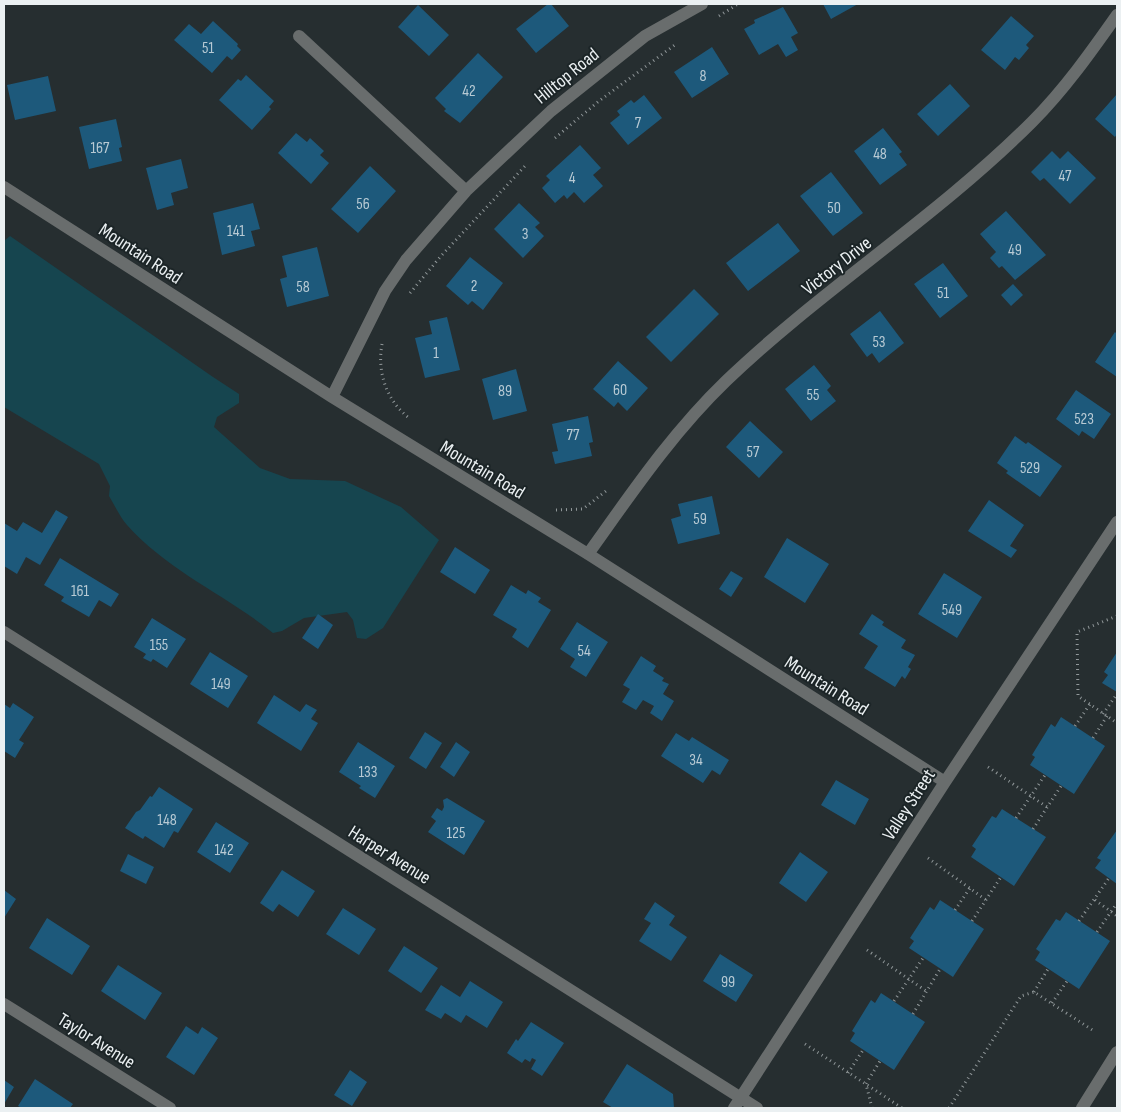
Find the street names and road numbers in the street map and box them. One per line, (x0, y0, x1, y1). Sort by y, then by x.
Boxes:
street label: Hilltop Road (530, 43, 604, 109)
street label: Mountain Road (94, 219, 186, 290)
street label: Victory Drive (797, 232, 876, 301)
street label: Mountain Road (436, 436, 529, 505)
street label: Mountain Road (780, 651, 872, 721)
street label: Valley Street (878, 765, 941, 845)
street label: Harper Avenue (344, 821, 435, 890)
street label: Taylor Avenue (53, 1008, 139, 1074)

